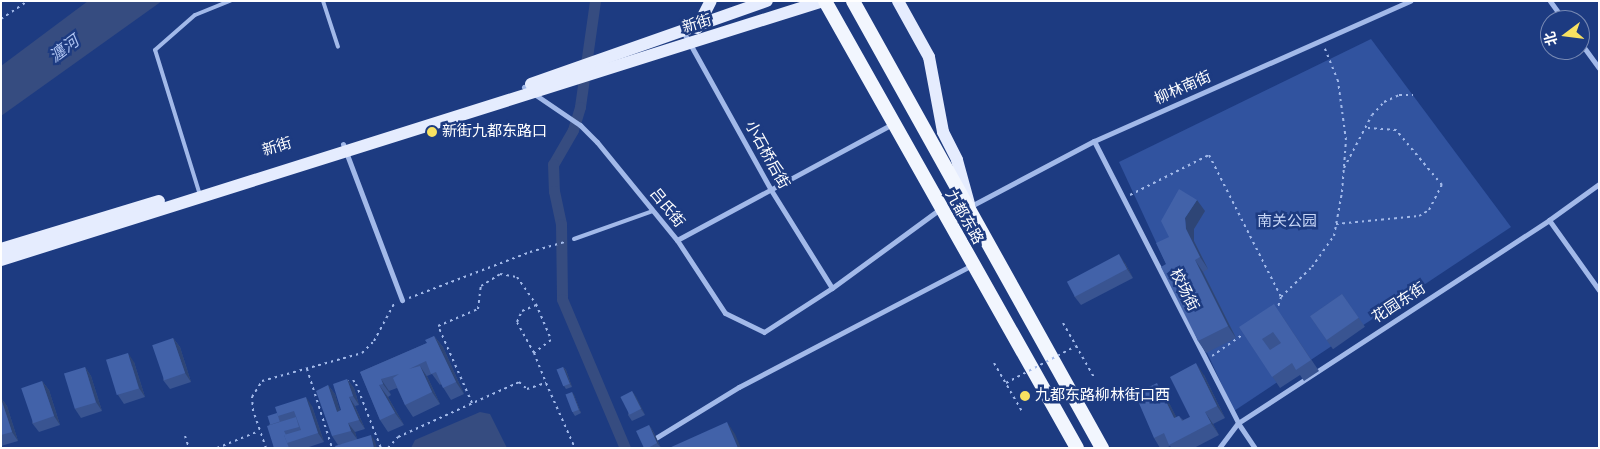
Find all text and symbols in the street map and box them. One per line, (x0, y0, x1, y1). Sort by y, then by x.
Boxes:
north arrow (1540, 10, 1590, 60)
street label: 新街 (680, 11, 714, 37)
text: 北 (1541, 30, 1561, 48)
water label: 瀍河 (46, 33, 84, 67)
street label: 柳林南街 (1152, 68, 1214, 108)
street label: 小石桥后街 (741, 118, 793, 192)
place label: 新街九都东路口 (442, 123, 547, 141)
marker: 新街九都东路口 (426, 126, 438, 138)
street label: 新街 (260, 134, 294, 160)
street label: 吕氏街 (646, 185, 688, 231)
street label: 九都东路 (941, 187, 987, 247)
park label: 南关公园 (1257, 213, 1317, 231)
street label: 校场街 (1166, 266, 1202, 314)
street label: 花园东街 (1369, 279, 1429, 327)
place label: 九都东路柳林街口西 (1035, 387, 1170, 405)
marker: 九都东路柳林街口西 (1019, 390, 1031, 402)

